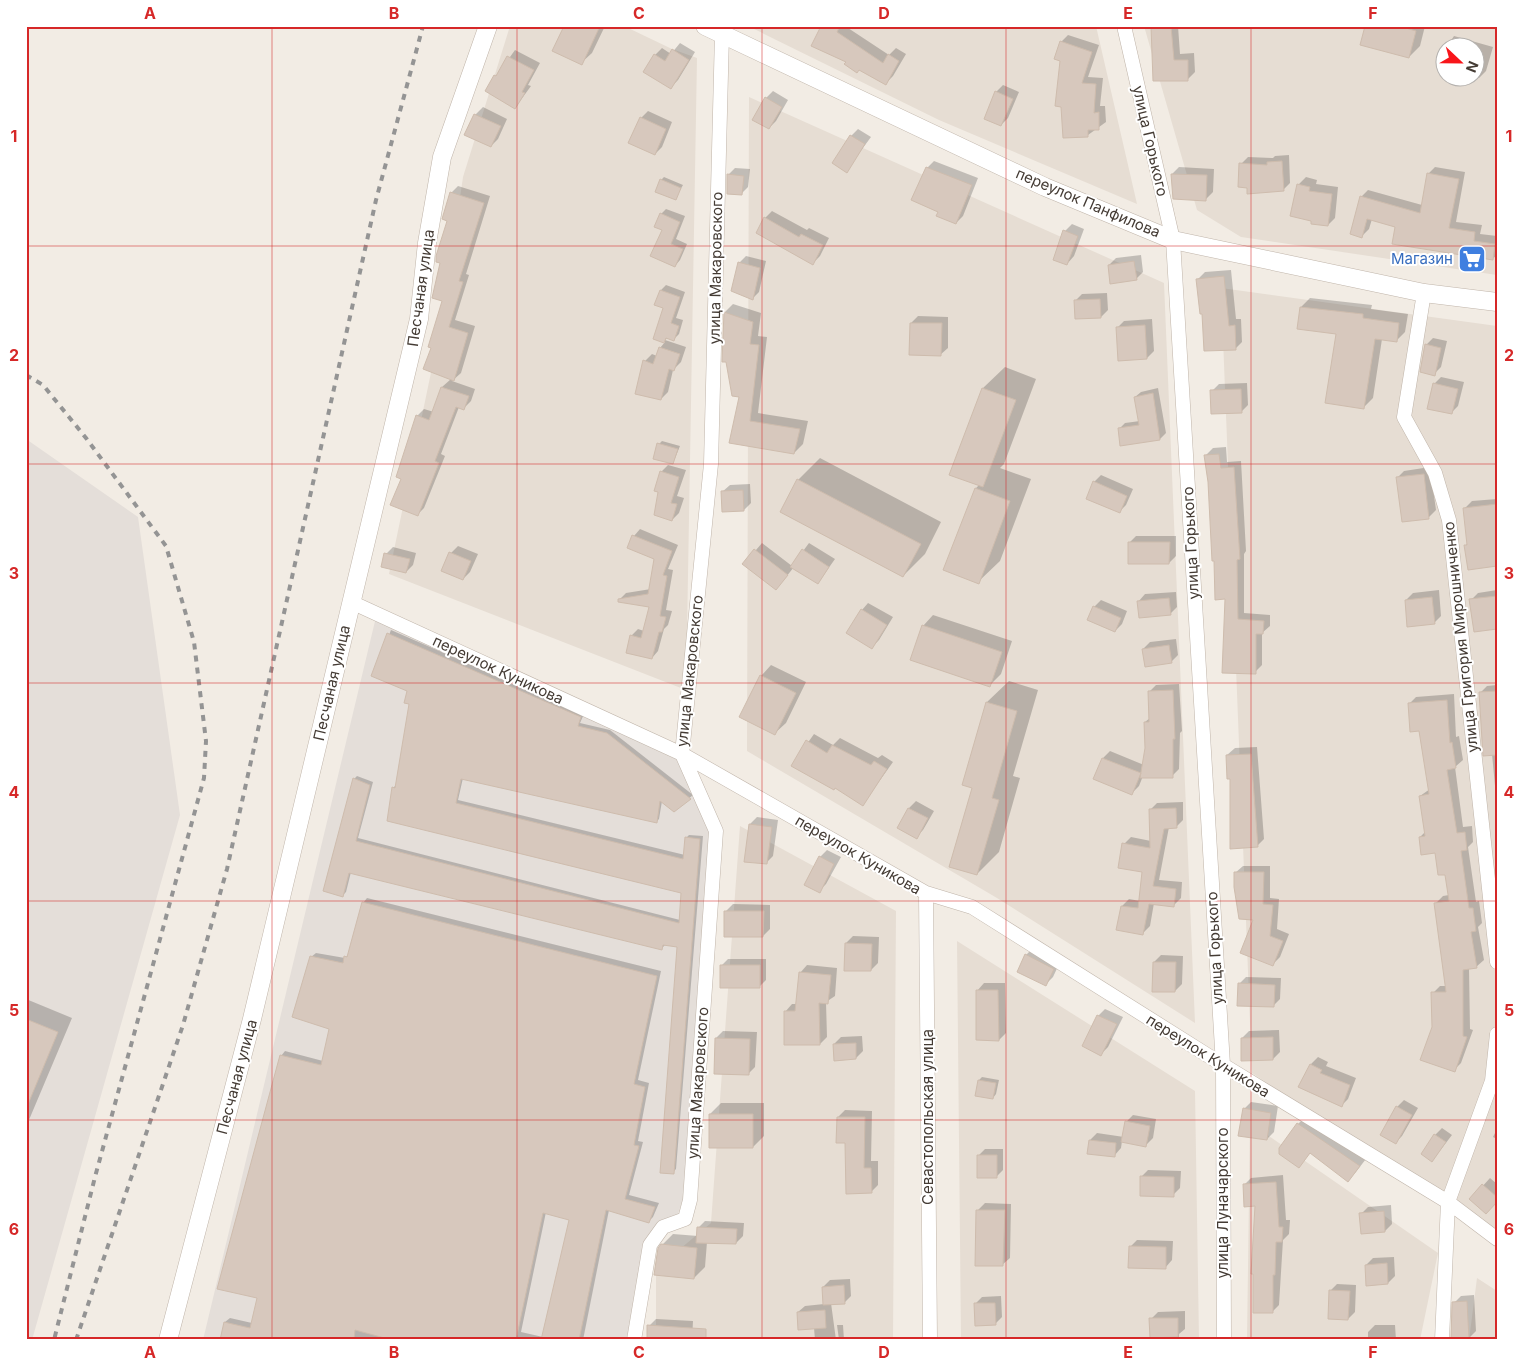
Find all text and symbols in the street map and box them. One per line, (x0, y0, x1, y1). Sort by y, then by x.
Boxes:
text: A (144, 3, 156, 23)
text: B (389, 3, 399, 23)
text: C (633, 3, 645, 23)
text: D (878, 3, 890, 23)
text: E (1123, 3, 1133, 23)
text: F (1368, 3, 1378, 23)
north arrow (1436, 38, 1486, 88)
text: N (1463, 59, 1482, 75)
street label: улица Горького (1129, 84, 1172, 198)
text: 1 (11, 126, 17, 146)
text: 1 (1506, 126, 1512, 146)
street label: переулок Панфилова (1013, 163, 1163, 242)
street label: улица Макаровского (705, 192, 726, 344)
street label: Песчаная улица (403, 228, 438, 348)
supermarket icon: Магазин (1457, 244, 1487, 274)
place label: Магазин (1391, 249, 1453, 268)
text: 2 (9, 345, 19, 365)
text: 2 (1504, 345, 1514, 365)
street label: улица Горького (1178, 486, 1203, 600)
street label: улица Григория Мирошниченко (1439, 521, 1482, 754)
text: 3 (9, 563, 19, 583)
text: 3 (1504, 563, 1514, 583)
street label: улица Макаровского (672, 594, 707, 748)
street label: Песчаная улица (309, 623, 354, 743)
street label: переулок Куникова (430, 631, 567, 708)
text: 4 (9, 782, 20, 802)
text: 4 (1504, 782, 1515, 802)
street label: переулок Куникова (792, 811, 925, 898)
street label: улица Горького (1202, 891, 1227, 1005)
text: 5 (9, 1000, 19, 1020)
text: 5 (1504, 1000, 1514, 1020)
street label: улица Макаровского (683, 1006, 712, 1160)
street label: переулок Куникова (1143, 1010, 1274, 1101)
street label: Песчаная улица (212, 1017, 261, 1136)
street label: Севастопольская улица (918, 1029, 937, 1205)
street label: улица Луначарского (1213, 1128, 1232, 1278)
text: 6 (9, 1219, 19, 1239)
text: 6 (1504, 1219, 1514, 1239)
text: A (144, 1342, 156, 1362)
text: B (389, 1342, 399, 1362)
text: C (633, 1342, 645, 1362)
text: D (878, 1342, 890, 1362)
text: E (1123, 1342, 1133, 1362)
text: F (1368, 1342, 1378, 1362)

